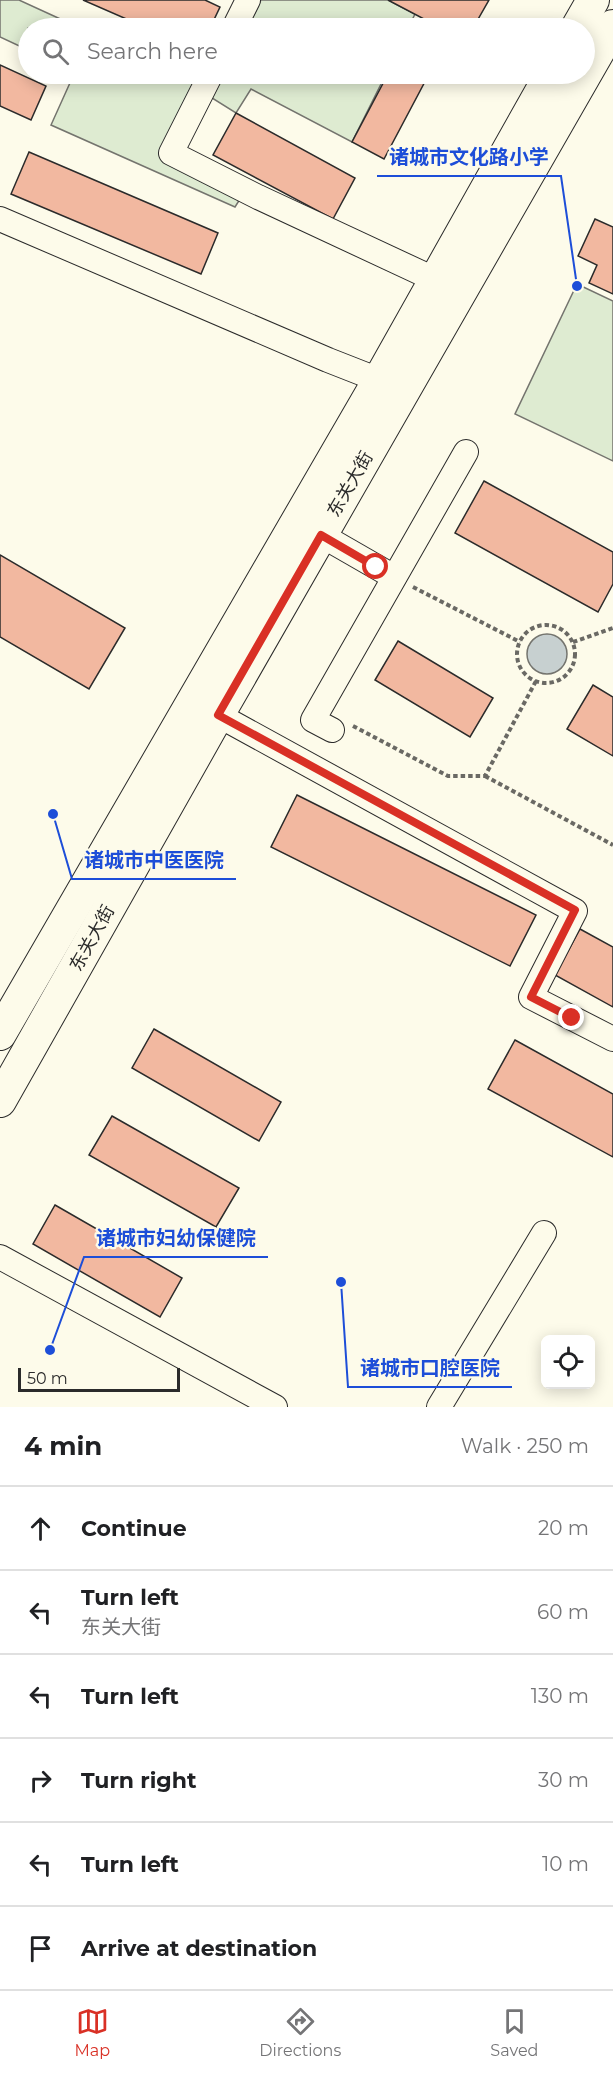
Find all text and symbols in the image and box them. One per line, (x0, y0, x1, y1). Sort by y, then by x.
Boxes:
search box (18, 18, 595, 84)
icon: search (39, 35, 72, 68)
text: Search here (87, 38, 218, 65)
callout: 诸城市文化路小学 (377, 138, 561, 176)
text: 诸城市文化路小学 (389, 145, 549, 169)
street label: 东关大街 (322, 447, 378, 521)
route start (362, 553, 388, 579)
callout: 诸城市中医医院 (72, 841, 236, 879)
text: 诸城市中医医院 (84, 848, 224, 872)
street label: 东关大街 (65, 901, 119, 975)
route end (558, 1004, 584, 1030)
callout: 诸城市妇幼保健院 (84, 1219, 268, 1257)
text: 诸城市妇幼保健院 (96, 1226, 256, 1250)
map controls (541, 1335, 595, 1389)
button: locate (541, 1335, 595, 1389)
callout: 诸城市口腔医院 (348, 1349, 512, 1387)
text: 诸城市口腔医院 (360, 1356, 500, 1380)
scale bar (18, 1365, 180, 1392)
text: 50 m (27, 1369, 68, 1388)
text: 4 min (24, 1430, 102, 1462)
text: Walk · 250 m (461, 1434, 589, 1458)
icon: ahead (24, 1512, 57, 1545)
text: Continue (81, 1515, 187, 1542)
text: 20 m (538, 1516, 589, 1540)
text: Turn left (81, 1584, 179, 1611)
icon: left (24, 1596, 57, 1629)
text: 60 m (537, 1600, 589, 1624)
text: 东关大街 (81, 1615, 161, 1639)
icon: left (24, 1680, 57, 1713)
text: Turn left (81, 1683, 179, 1710)
text: 130 m (531, 1684, 589, 1708)
icon: right (24, 1764, 57, 1797)
text: Turn right (81, 1767, 196, 1794)
text: 30 m (538, 1768, 589, 1792)
icon: left (24, 1848, 57, 1881)
text: Turn left (81, 1851, 179, 1878)
text: 10 m (542, 1852, 589, 1876)
icon: arrive (24, 1932, 57, 1965)
text: Arrive at destination (81, 1935, 317, 1962)
tab: Map (75, 2005, 110, 2060)
tab: Directions (259, 2005, 341, 2060)
tab: Saved (490, 2005, 538, 2060)

